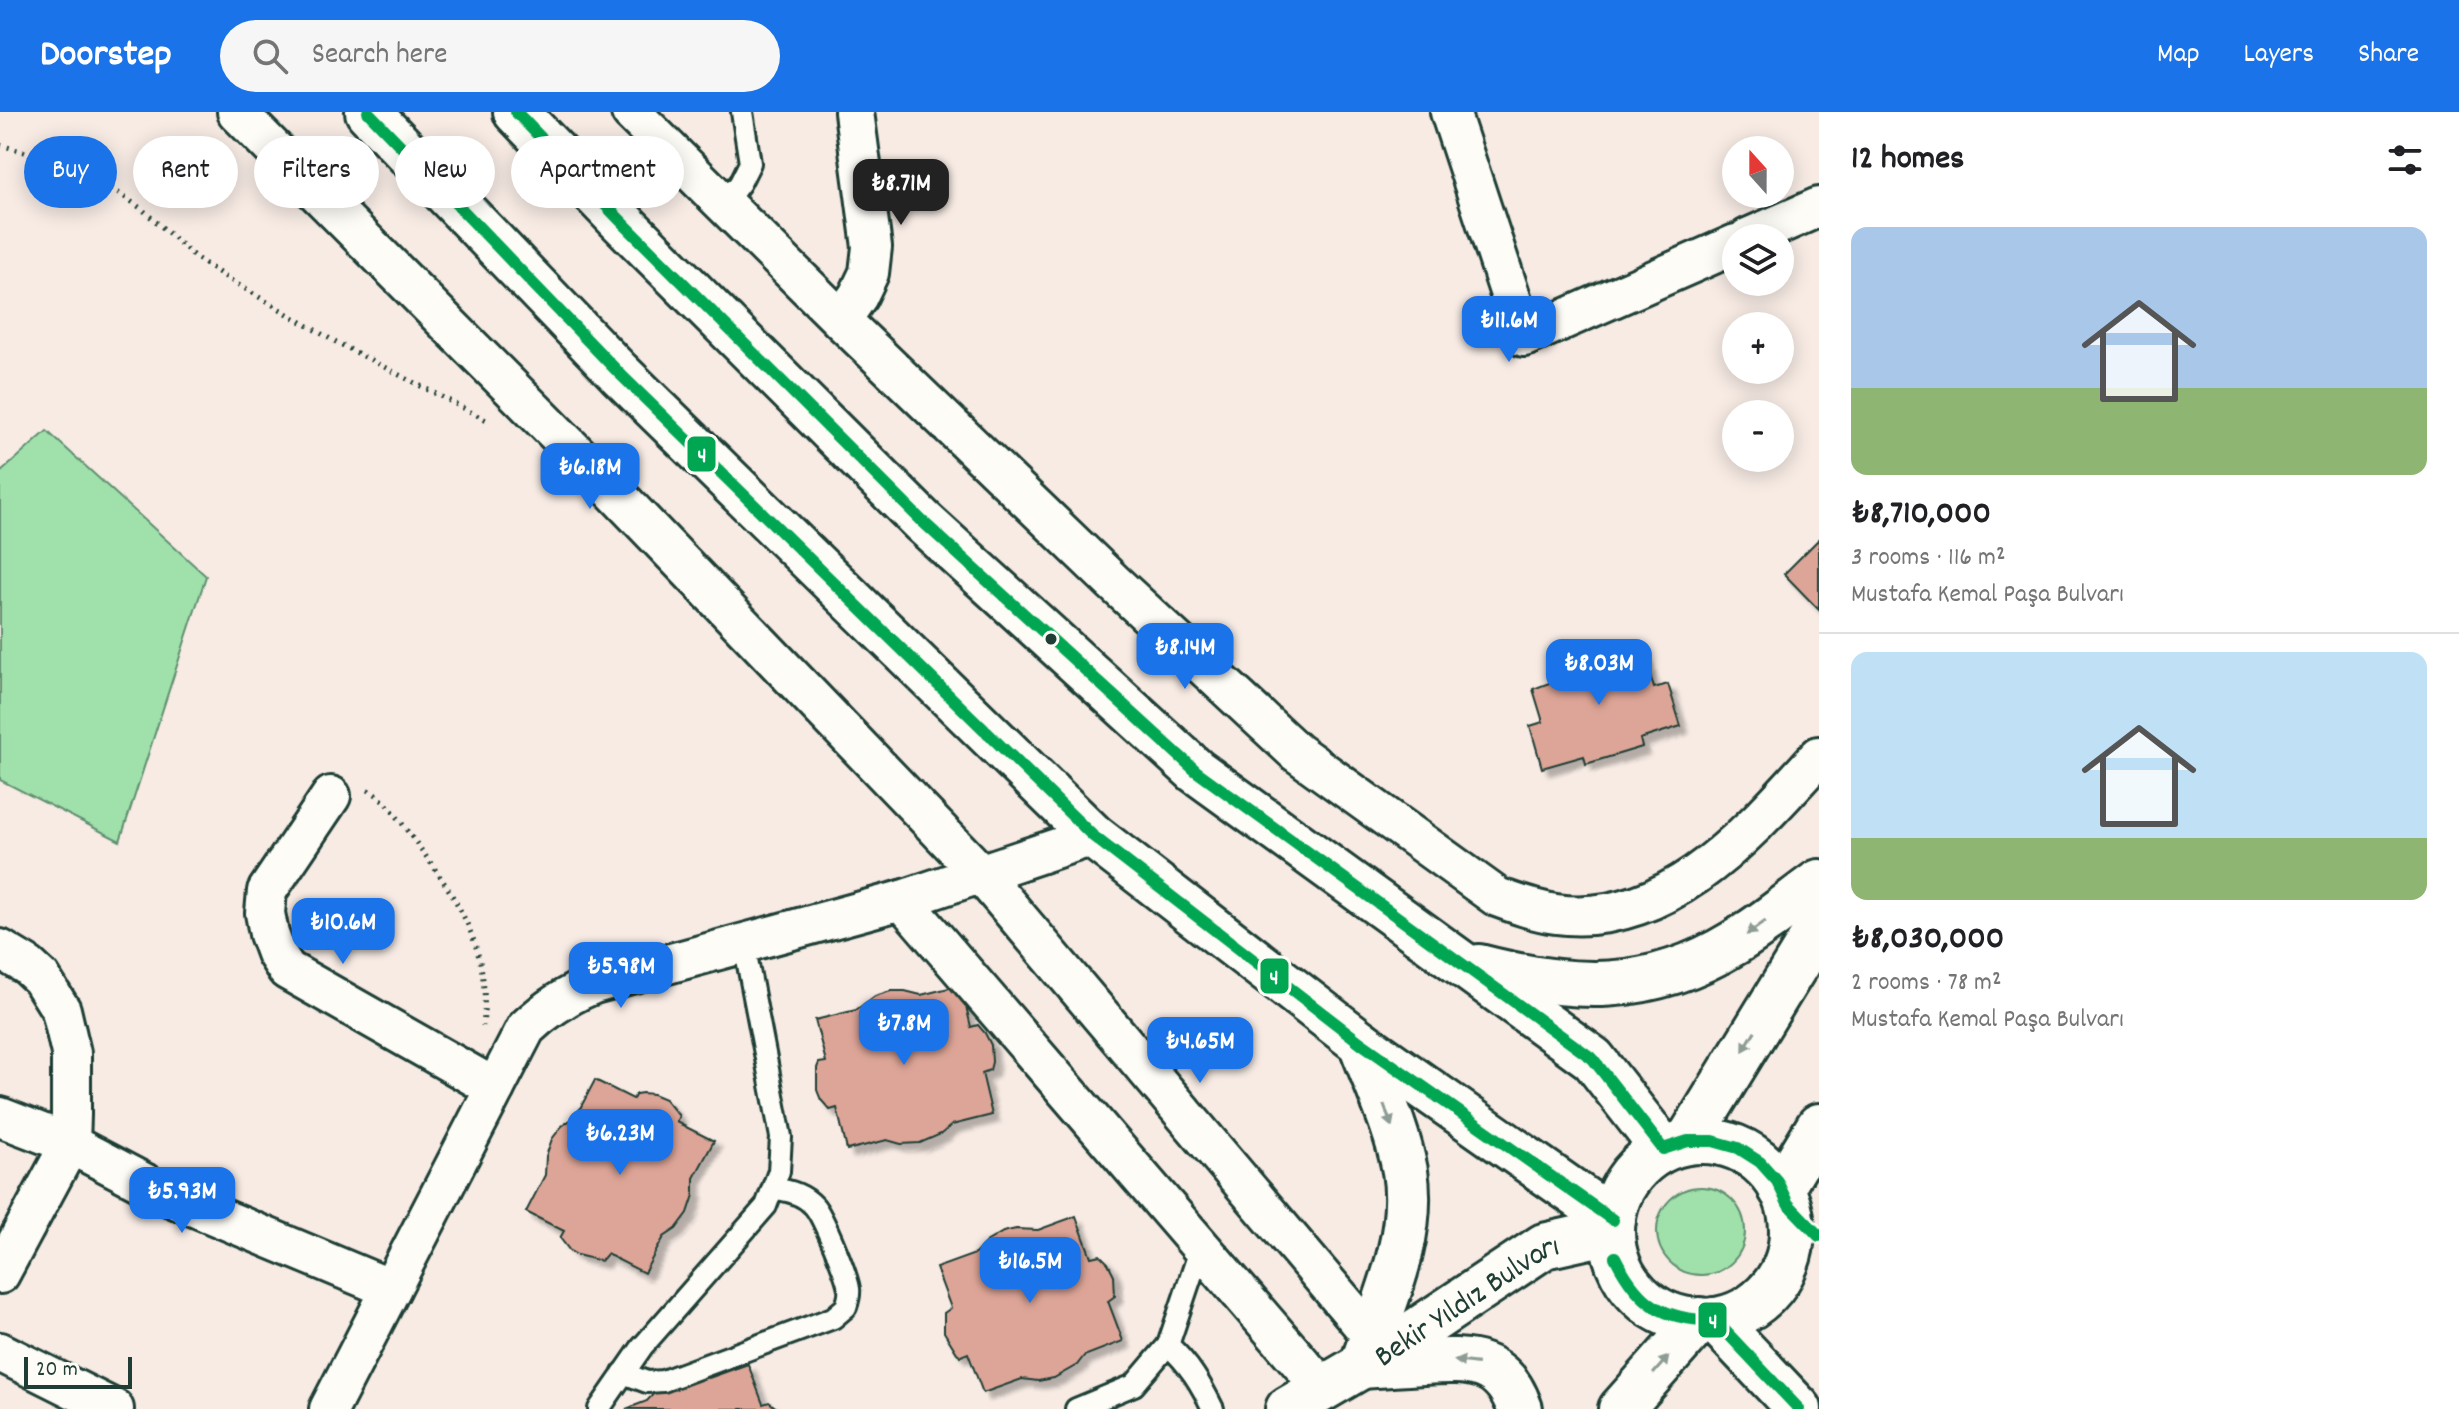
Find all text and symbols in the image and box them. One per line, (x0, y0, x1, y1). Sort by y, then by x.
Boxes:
search box (220, 20, 780, 92)
text: Doorstep (40, 29, 172, 84)
icon: search (248, 34, 292, 78)
text: Search here (312, 35, 447, 78)
text: Map (2157, 36, 2200, 76)
text: Layers (2244, 36, 2314, 76)
text: Share (2358, 36, 2419, 76)
chip: Buy (24, 136, 117, 208)
chip: Rent (133, 136, 238, 208)
chip: Filters (254, 136, 379, 208)
chip: New (395, 136, 495, 208)
chip: Apartment (511, 136, 684, 208)
north arrow (1722, 136, 1794, 208)
map controls (1722, 136, 1794, 472)
text: 12 homes (1851, 136, 1964, 185)
icon: filters (2383, 138, 2427, 182)
pin: ₺8.71M (836, 159, 966, 227)
text: ₺8.71M (871, 166, 931, 203)
button: layers (1722, 224, 1794, 296)
icon: home (2067, 279, 2211, 423)
pin: ₺11.6M (1444, 296, 1574, 364)
text: ₺11.6M (1480, 303, 1538, 340)
button: + (1722, 312, 1794, 384)
button: − (1722, 400, 1794, 472)
line badge: 4 (686, 435, 717, 473)
text: 4 (697, 442, 707, 473)
pin: ₺6.18M (525, 443, 655, 511)
text: ₺6.18M (559, 450, 621, 487)
text: ₺8,710,000 (1851, 491, 1991, 540)
text: 3 rooms · 116 m² (1851, 540, 2005, 577)
text: Mustafa Kemal Paşa Bulvarı (1851, 577, 2124, 614)
pin: ₺8.14M (1120, 623, 1250, 691)
text: ₺8.14M (1155, 630, 1215, 667)
unlabelled marker (1043, 631, 1059, 647)
pin: ₺8.03M (1534, 639, 1664, 707)
text: ₺8.03M (1564, 646, 1634, 683)
icon: home (2067, 704, 2211, 848)
pin: ₺10.6M (278, 898, 408, 966)
text: ₺10.6M (310, 905, 376, 942)
text: ₺8,030,000 (1851, 916, 2004, 965)
one-way arrow (1746, 919, 1766, 935)
pin: ₺5.98M (556, 942, 686, 1010)
text: ₺5.98M (587, 949, 655, 986)
line badge: 4 (1259, 957, 1290, 995)
text: 4 (1269, 964, 1279, 995)
text: 2 rooms · 78 m² (1851, 965, 2001, 1002)
pin: ₺7.8M (848, 999, 960, 1067)
text: Mustafa Kemal Paşa Bulvarı (1851, 1002, 2124, 1039)
text: ₺7.8M (877, 1006, 931, 1043)
pin: ₺4.65M (1135, 1017, 1265, 1085)
text: ₺4.65M (1165, 1024, 1235, 1061)
one-way arrow (1743, 1030, 1757, 1052)
one-way arrow (1382, 1104, 1395, 1128)
pin: ₺6.23M (555, 1109, 685, 1177)
text: ₺6.23M (585, 1116, 655, 1153)
pin: ₺5.93M (117, 1167, 247, 1235)
text: ₺5.93M (147, 1174, 217, 1211)
street label: Bekir Yıldız Bulvarı (1366, 1225, 1564, 1381)
pin: ₺16.5M (965, 1237, 1095, 1305)
text: ₺16.5M (998, 1244, 1062, 1281)
line badge: 4 (1697, 1301, 1728, 1339)
text: 4 (1708, 1308, 1718, 1339)
scale bar (24, 1353, 132, 1389)
text: 20 m (36, 1355, 78, 1386)
one-way arrow (1453, 1355, 1478, 1368)
one-way arrow (1652, 1355, 1669, 1375)

